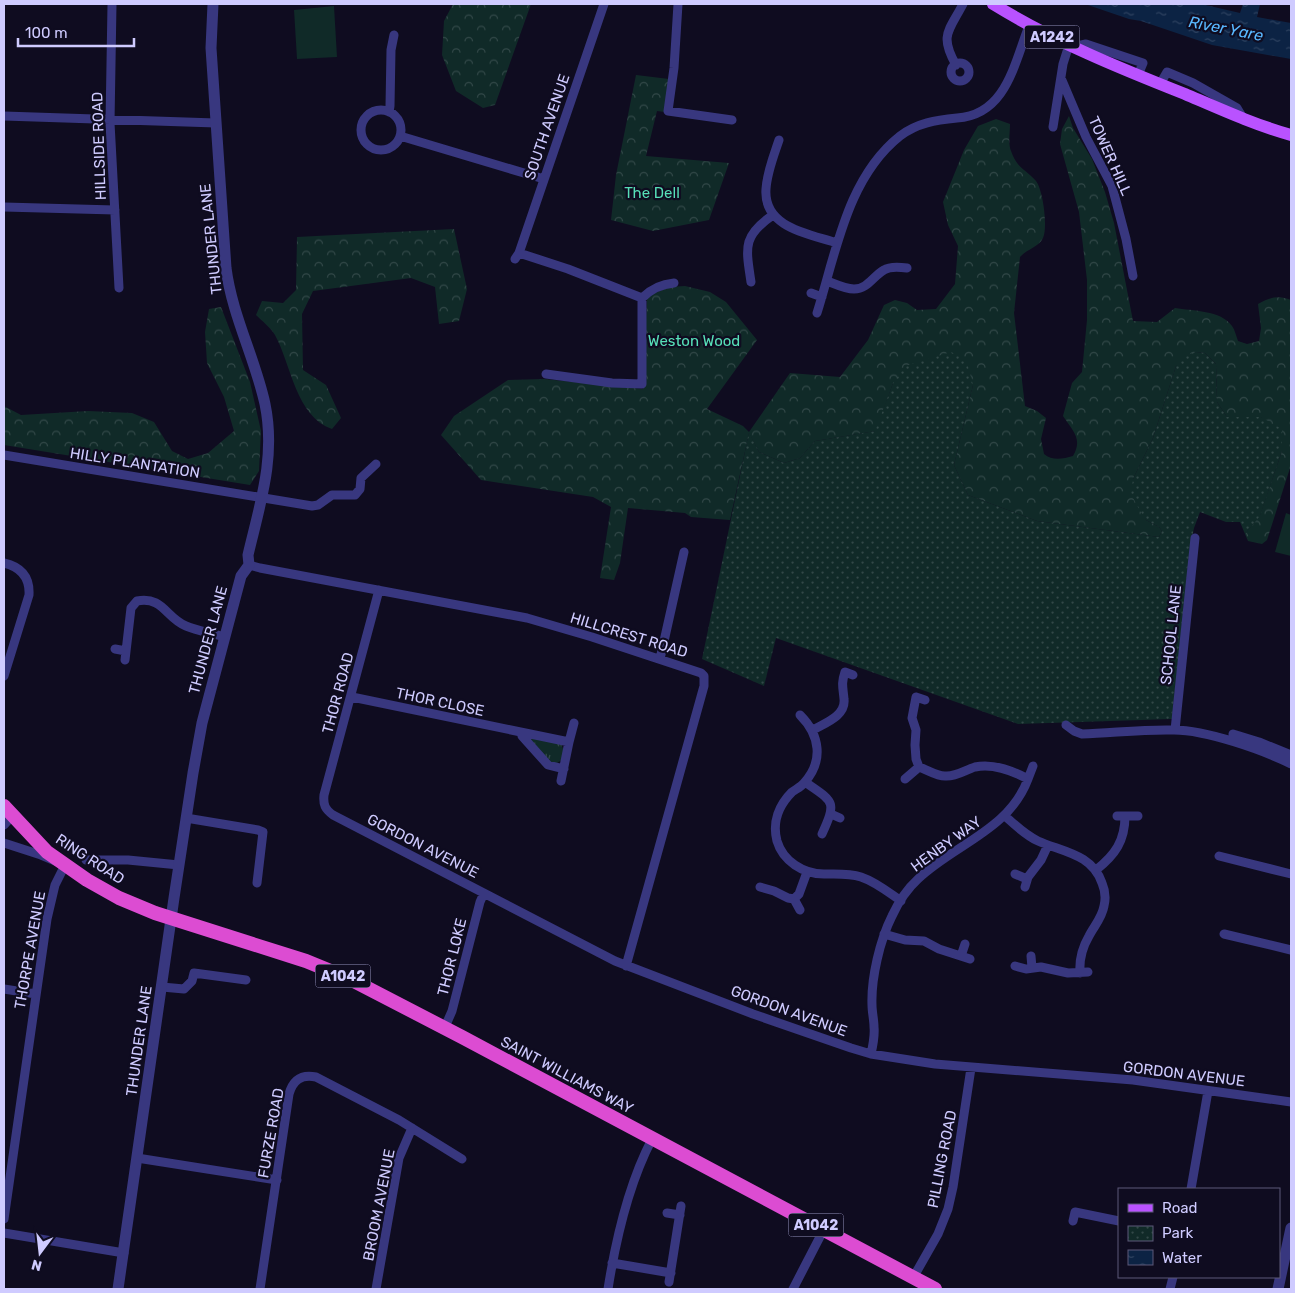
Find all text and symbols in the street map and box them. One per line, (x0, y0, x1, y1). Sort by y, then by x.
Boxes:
water label: River Yare (1187, 12, 1265, 45)
scale bar (18, 15, 134, 47)
text: 100 m (25, 24, 67, 42)
road number: A1242 (1024, 26, 1080, 48)
street label: SOUTH AVENUE (520, 72, 574, 182)
street label: HILLSIDE ROAD (88, 92, 110, 200)
street label: TOWER HILL (1085, 114, 1136, 199)
street label: THUNDER LANE (196, 183, 226, 295)
park label: The Dell (624, 184, 680, 202)
park label: Weston Wood (648, 332, 740, 350)
street label: HILLY PLANTATION (69, 444, 201, 482)
street label: THUNDER LANE (185, 584, 231, 696)
street label: SCHOOL LANE (1157, 584, 1185, 686)
street label: HILLCREST ROAD (568, 609, 690, 661)
street label: THOR ROAD (319, 650, 357, 736)
street label: THOR CLOSE (394, 684, 486, 720)
street label: GORDON AVENUE (364, 810, 482, 882)
street label: HENBY WAY (907, 812, 985, 876)
street label: RING ROAD (52, 830, 128, 888)
street label: THORPE AVENUE (11, 890, 49, 1010)
street label: THOR LOKE (434, 916, 470, 998)
road number: A1042 (316, 964, 370, 988)
street label: GORDON AVENUE (728, 982, 850, 1040)
street label: THUNDER LANE (122, 985, 156, 1097)
street label: SAINT WILLIAMS WAY (498, 1032, 637, 1118)
street label: GORDON AVENUE (1122, 1058, 1246, 1090)
street label: FURZE ROAD (254, 1087, 288, 1179)
street label: PILLING ROAD (924, 1109, 960, 1209)
street label: BROOM AVENUE (359, 1148, 399, 1262)
legend (1118, 1188, 1280, 1278)
text: Road (1162, 1199, 1198, 1217)
road number: A1042 (788, 1214, 844, 1236)
text: Park (1162, 1224, 1193, 1242)
north arrow (15, 1228, 65, 1278)
text: Water (1162, 1249, 1202, 1267)
text: N (30, 1256, 44, 1275)

